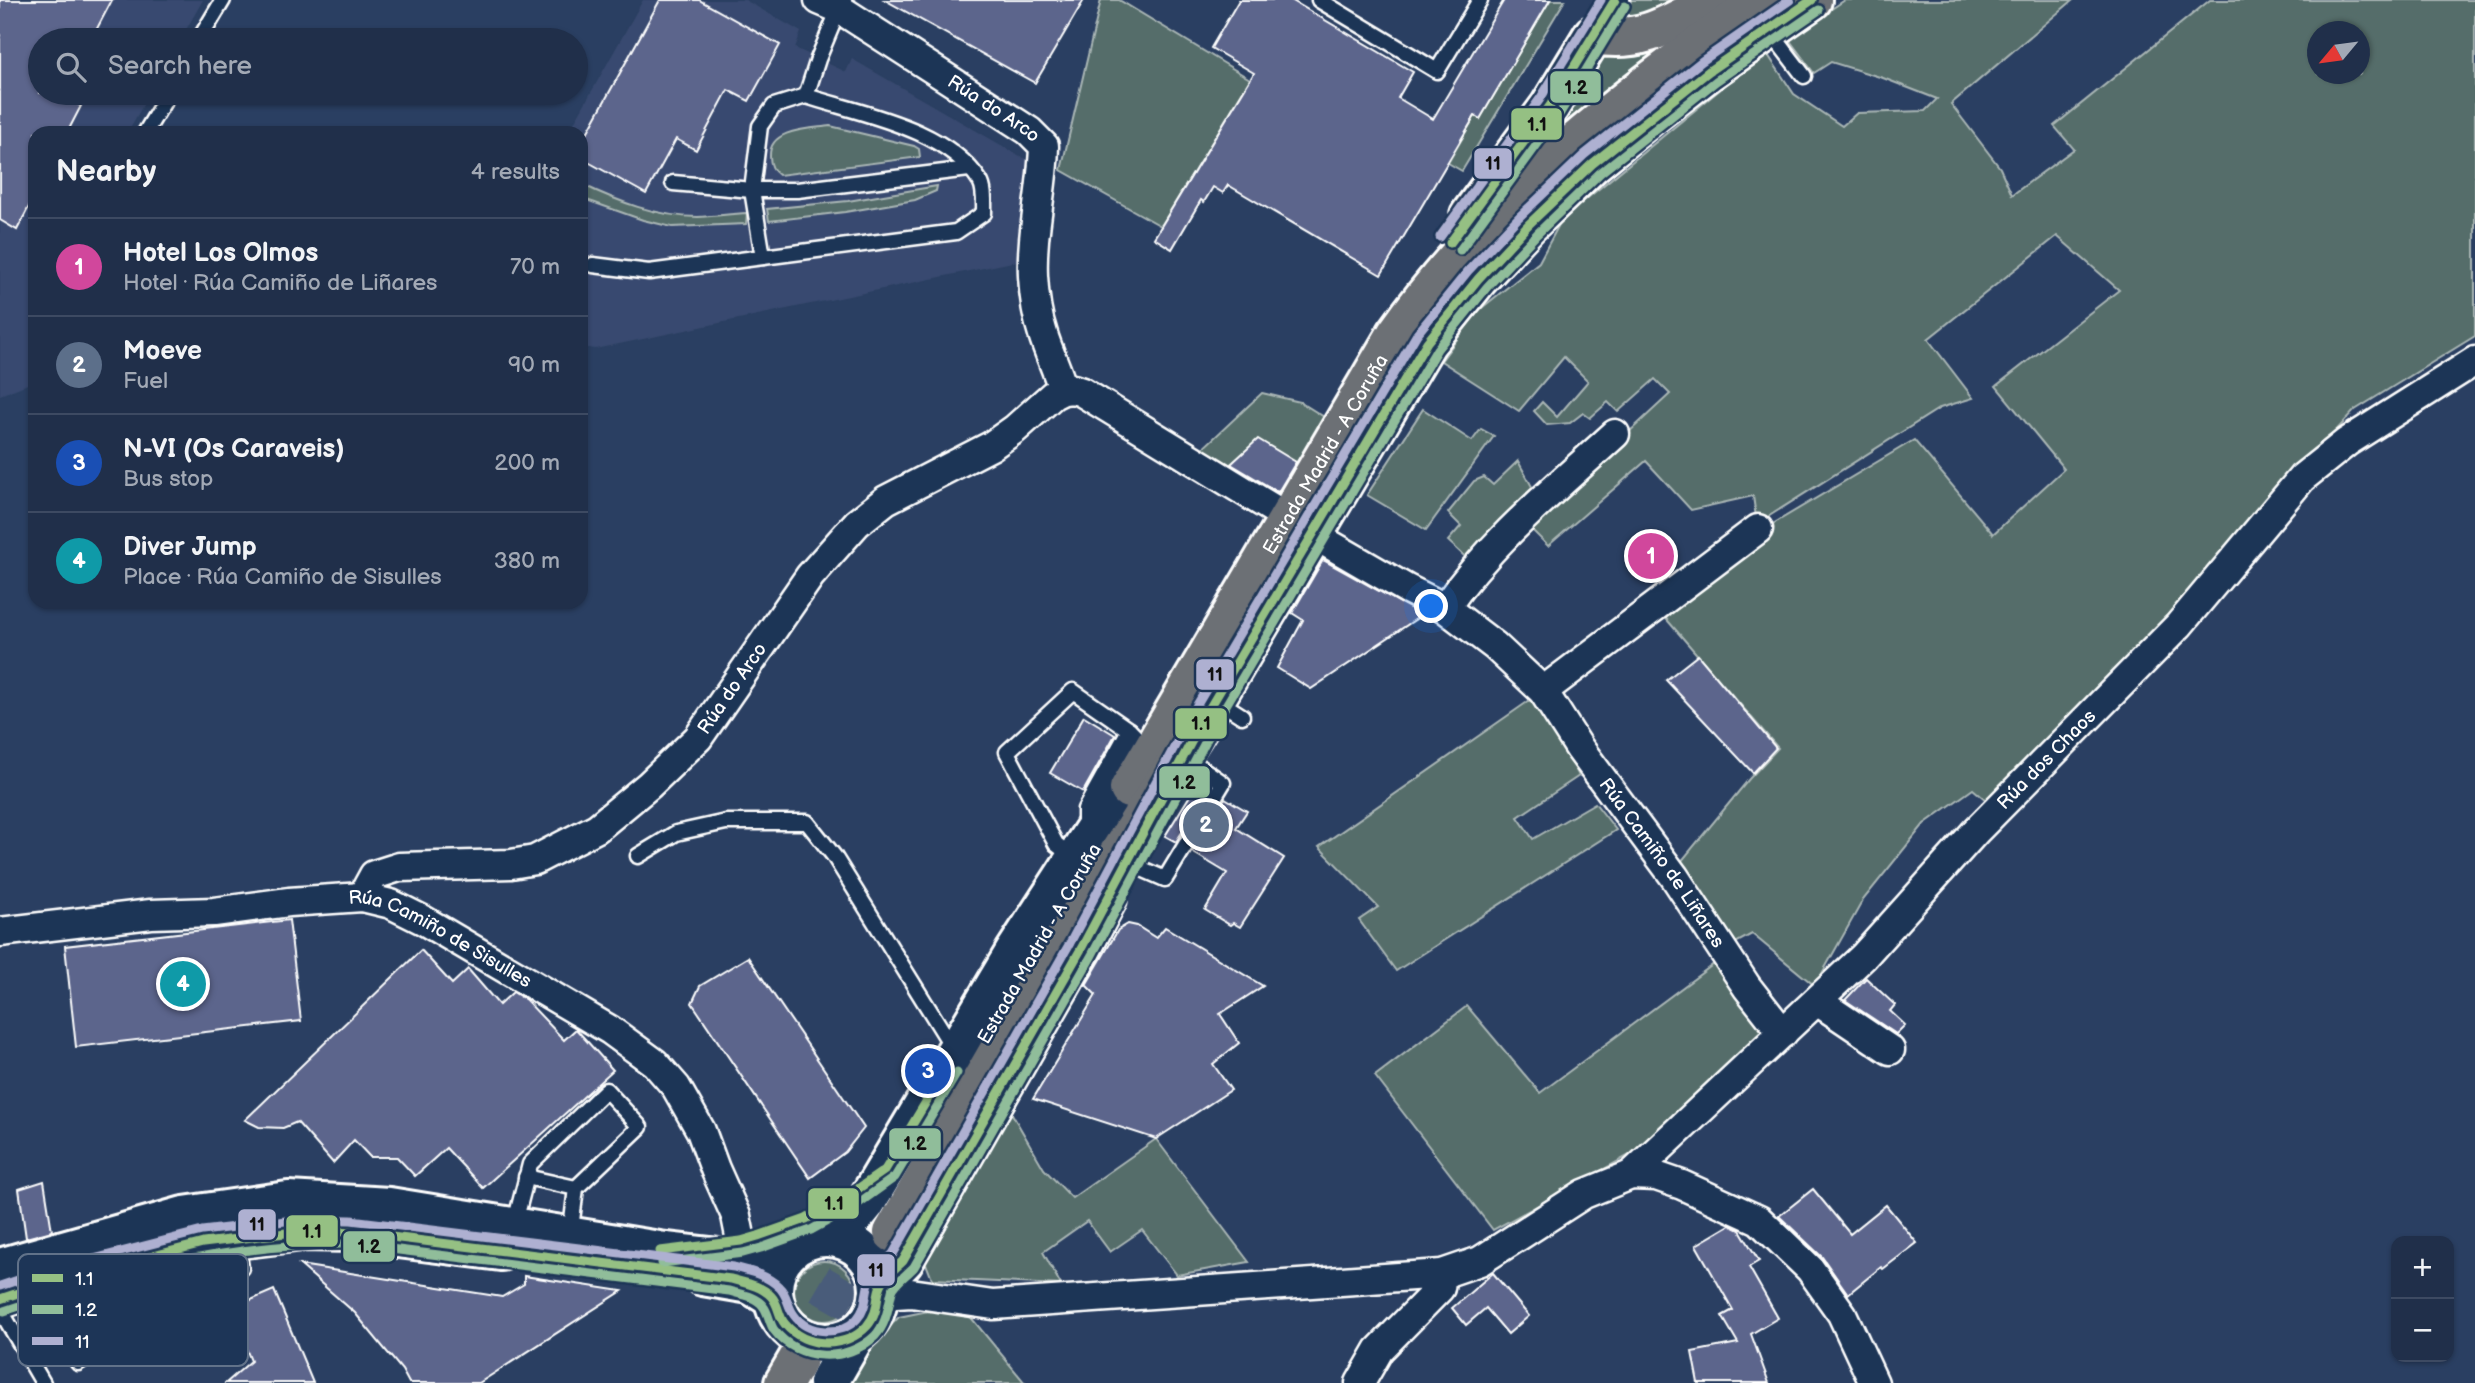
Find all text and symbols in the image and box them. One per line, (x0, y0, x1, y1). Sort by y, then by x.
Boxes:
north arrow (2307, 21, 2370, 84)
search box (28, 28, 588, 105)
icon: search (52, 48, 90, 86)
text: Search here (108, 51, 252, 82)
street label: Rúa do Arco (943, 70, 1045, 147)
line badge: 1.2 (1549, 70, 1602, 104)
text: 1.2 (1564, 77, 1588, 100)
line badge: 1.1 (1510, 107, 1563, 141)
text: 1.1 (1527, 114, 1547, 137)
line badge: 11 (1473, 147, 1513, 180)
text: 11 (1485, 153, 1501, 176)
text: Nearby (56, 154, 156, 190)
text: 4 results (471, 158, 560, 186)
text: Hotel Los Olmos (123, 238, 318, 269)
text: 1 (74, 253, 84, 281)
text: 70 m (510, 253, 560, 281)
text: Hotel · Rúa Camiño de Liñares (123, 269, 438, 297)
text: Moeve (123, 336, 202, 367)
street label: Estrada Madrid - A Coruña (1258, 350, 1393, 559)
text: 2 (72, 351, 86, 379)
text: 90 m (508, 351, 560, 379)
text: Fuel (123, 367, 168, 395)
text: N-VI (Os Caraveis) (123, 434, 344, 465)
text: 3 (72, 449, 86, 477)
text: 200 m (494, 449, 560, 477)
text: Bus stop (123, 465, 213, 493)
pin: 1 (1628, 530, 1674, 582)
text: Diver Jump (123, 532, 257, 563)
text: 4 (72, 547, 86, 575)
text: 380 m (494, 547, 560, 575)
text: Place · Rúa Camiño de Sisulles (123, 563, 442, 591)
your location (1414, 589, 1448, 623)
street label: Rúa do Arco (693, 638, 772, 739)
line badge: 11 (1195, 658, 1235, 691)
text: 11 (1207, 664, 1223, 687)
street label: Rúa dos Chaos (1992, 705, 2101, 814)
line badge: 1.1 (1174, 707, 1228, 740)
text: 1.1 (1191, 713, 1211, 736)
line badge: 1.2 (1158, 765, 1211, 799)
text: 1.2 (1172, 772, 1196, 795)
street label: Rúa Camiño de Liñares (1594, 774, 1730, 952)
pin: 2 (1183, 799, 1229, 851)
street label: Estrada Madrid - A Coruña (973, 840, 1107, 1048)
street label: Rúa Camiño de Sisulles (348, 886, 536, 993)
pin: 4 (160, 958, 206, 1010)
pin: 3 (905, 1045, 951, 1097)
line badge: 1.2 (888, 1127, 942, 1160)
text: 1.2 (903, 1133, 927, 1156)
line badge: 1.1 (807, 1187, 860, 1220)
text: 1.1 (824, 1193, 844, 1216)
line badge: 11 (237, 1208, 277, 1241)
text: 11 (249, 1214, 265, 1237)
line badge: 1.1 (285, 1214, 339, 1248)
text: 1.1 (302, 1221, 322, 1244)
line badge: 1.2 (342, 1230, 396, 1263)
text: 1.2 (357, 1236, 381, 1259)
map controls (2391, 1236, 2454, 1362)
button: + (2391, 1236, 2454, 1299)
line badge: 11 (856, 1253, 896, 1287)
legend (18, 1254, 248, 1366)
text: 11 (868, 1260, 884, 1283)
text: 1.1 (75, 1268, 93, 1291)
text: 1.2 (75, 1299, 98, 1322)
button: − (2391, 1299, 2454, 1362)
text: 11 (75, 1331, 90, 1354)

